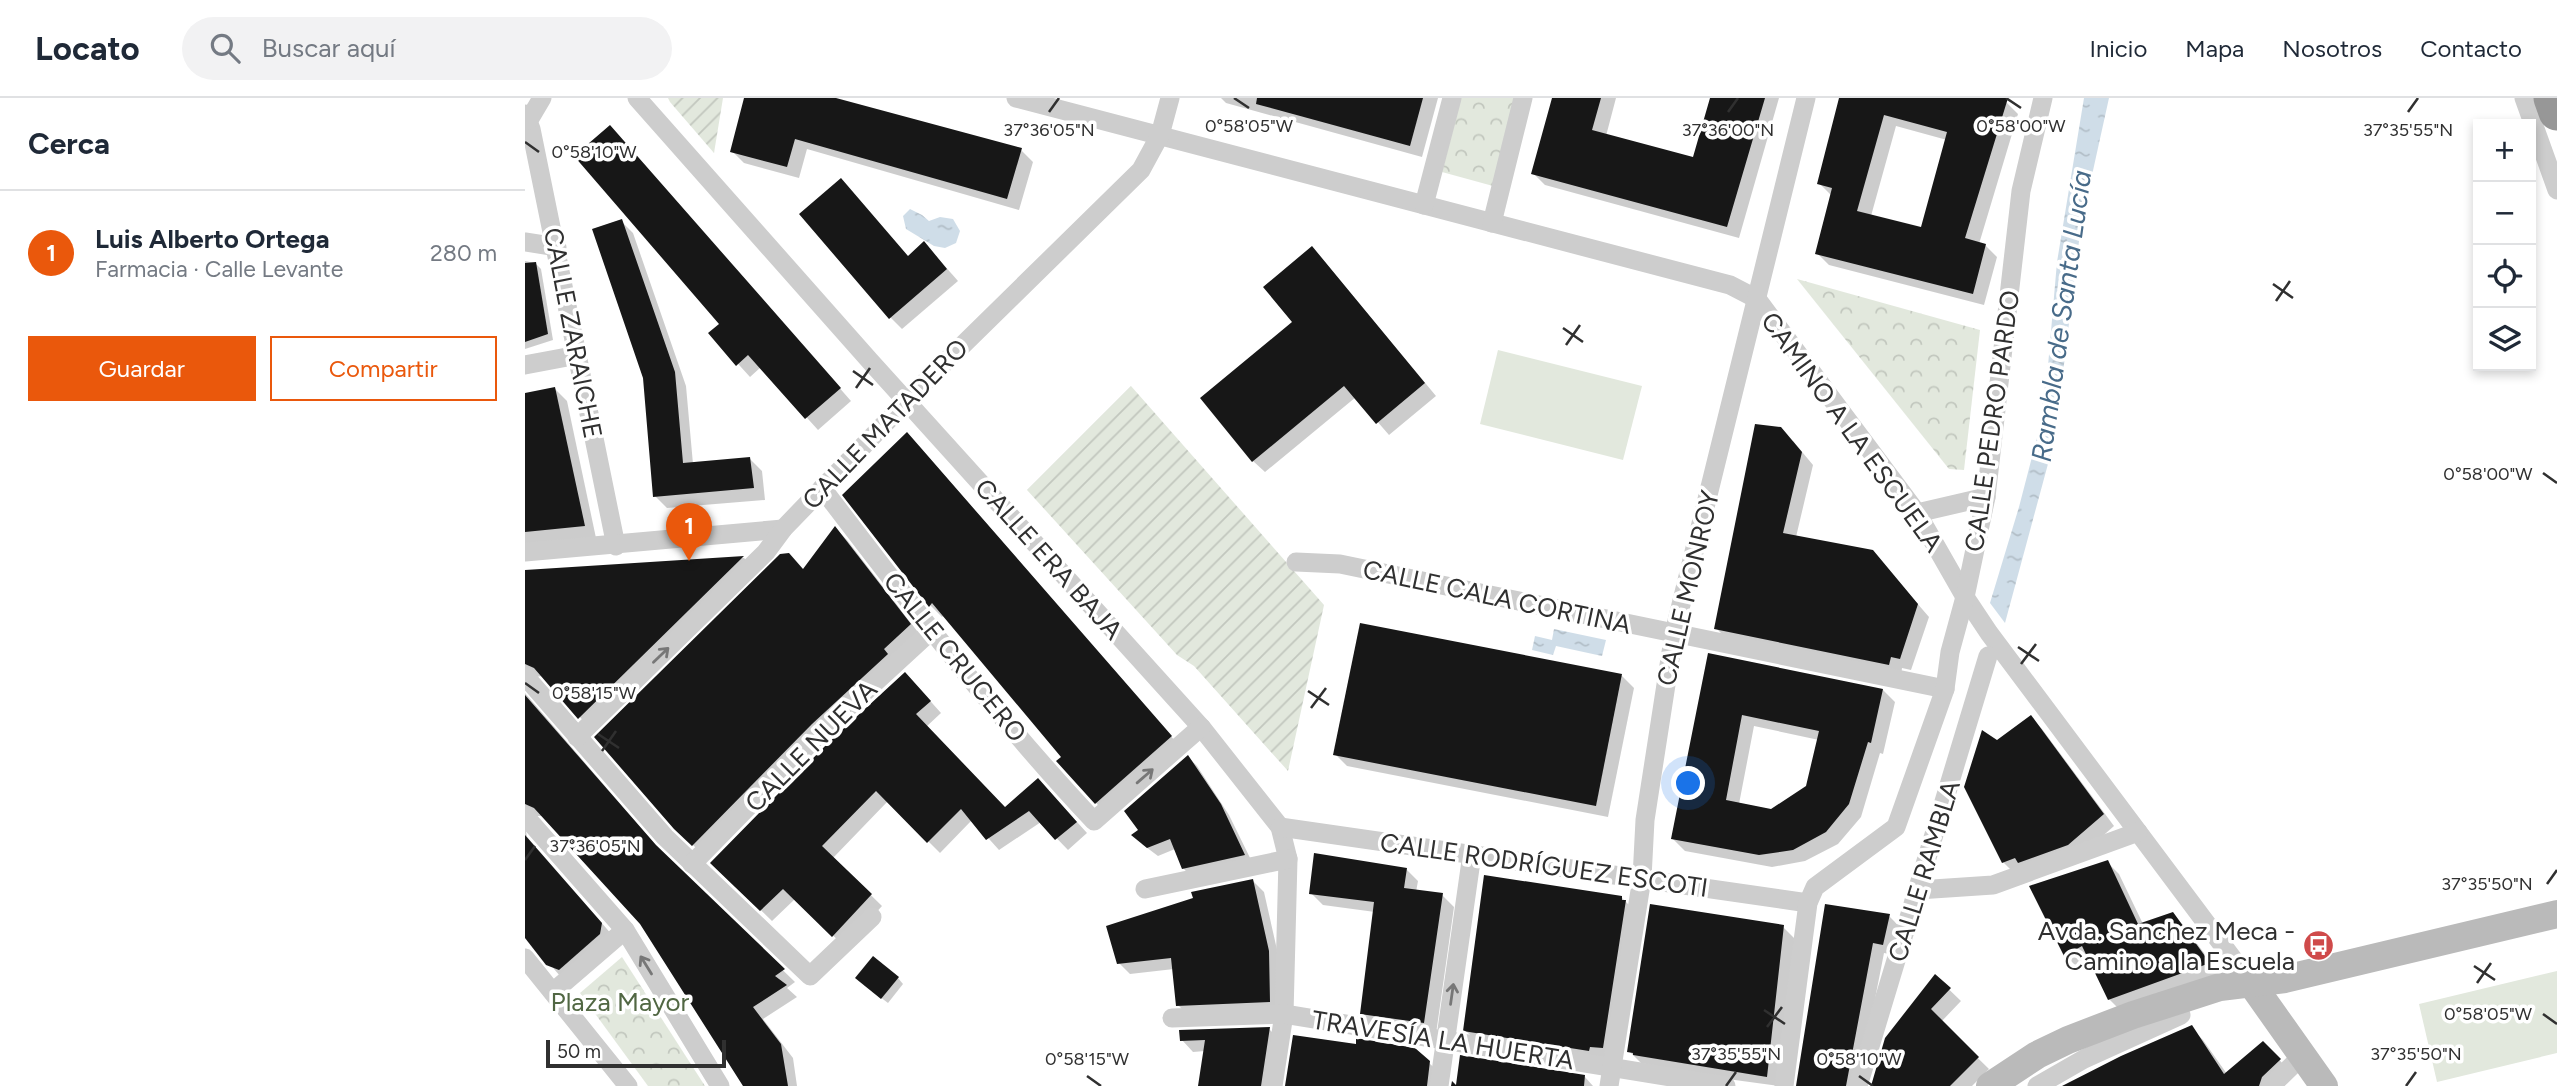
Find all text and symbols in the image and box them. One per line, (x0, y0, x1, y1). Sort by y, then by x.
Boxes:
search box (182, 17, 672, 80)
text: Locato (35, 29, 140, 68)
icon: search (206, 29, 244, 67)
text: Buscar aquí (262, 32, 396, 64)
text: Inicio (2089, 34, 2147, 63)
text: Mapa (2185, 34, 2244, 63)
text: Nosotros (2282, 34, 2382, 63)
text: Contacto (2420, 34, 2522, 63)
text: 0°58'05"W (1205, 115, 1294, 137)
text: 0°58'00"W (1976, 115, 2066, 137)
text: 37°36'05"N (1003, 119, 1095, 141)
text: 37°36'00"N (1682, 119, 1774, 141)
text: 37°35'55"N (2363, 119, 2453, 141)
map controls (2473, 119, 2536, 371)
button: + (2473, 119, 2536, 182)
text: Cerca (28, 125, 110, 162)
text: 0°58'10"W (551, 141, 637, 163)
water label: Rambla de Santa Lucía (2024, 168, 2098, 464)
button: − (2473, 182, 2536, 245)
text: Luis Alberto Ortega (95, 223, 330, 255)
street label: CALLE ZARAICHE (537, 225, 609, 441)
text: 1 (46, 239, 56, 267)
text: 280 m (430, 239, 497, 267)
button: locate (2473, 245, 2536, 308)
text: Farmacia · Calle Levante (95, 255, 343, 283)
street label: CALLE PEDRO PARDO (1958, 288, 2026, 554)
street label: CAMINO A LA ESCUELA (1754, 306, 1950, 558)
button: layers (2473, 308, 2536, 371)
street label: CALLE MATADERO (796, 332, 974, 516)
button: Guardar (28, 336, 256, 401)
button: Compartir (270, 336, 497, 401)
text: 0°58'00"W (2443, 463, 2533, 485)
street label: CALLE ERA BAJA (968, 472, 1130, 646)
street label: CALLE MONROY (1650, 487, 1726, 689)
pin: 1 (666, 503, 712, 561)
street label: CALLE CALA CORTINA (1360, 553, 1634, 641)
street label: CALLE CRUCERO (877, 566, 1033, 748)
one-way arrow (652, 647, 669, 664)
street label: CALLE NUEVA (738, 673, 884, 819)
text: 0°58'15"W (552, 682, 637, 704)
your location (1671, 766, 1705, 800)
one-way arrow (1136, 768, 1154, 784)
street label: CALLE RAMBLA (1881, 776, 1967, 966)
street label: CALLE RODRÍGUEZ ESCOTI (1378, 826, 1710, 904)
text: 37°36'05"N (549, 835, 641, 857)
text: 37°35'50"N (2441, 873, 2533, 895)
place label: Avda. Sanchez Meca - Camino a la Escuela (2038, 915, 2295, 977)
bus stop icon: Avda. Sanchez Meca - Camino a la Escuela (2301, 929, 2335, 963)
one-way arrow (639, 956, 653, 976)
one-way arrow (1446, 983, 1459, 1006)
park label: Plaza Mayor (551, 986, 690, 1018)
street label: TRAVESÍA LA HUERTA (1310, 1003, 1577, 1077)
text: 0°58'05"W (2444, 1003, 2533, 1025)
scale bar (546, 1037, 726, 1069)
text: 50 m (557, 1040, 601, 1063)
text: 37°35'55"N (1691, 1043, 1781, 1065)
text: 37°35'50"N (2370, 1043, 2462, 1065)
text: 0°58'15"W (1045, 1048, 1130, 1070)
text: 0°58'10"W (1816, 1048, 1902, 1070)

